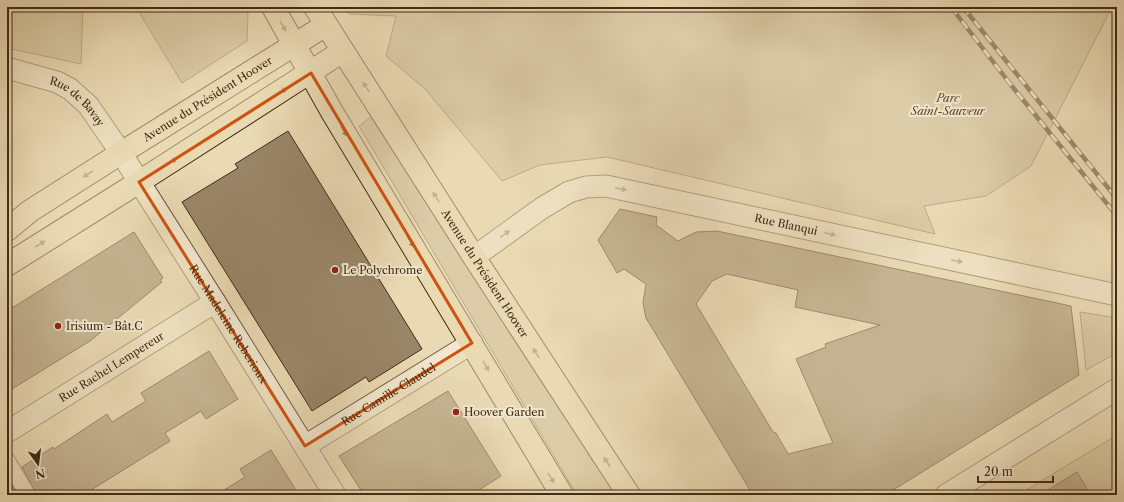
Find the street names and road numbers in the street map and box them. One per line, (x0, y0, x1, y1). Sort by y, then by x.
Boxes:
street label: Avenue du Président Hoover (139, 53, 275, 145)
street label: Rue de Bavay (48, 73, 108, 130)
street label: Avenue du Président Hoover (438, 206, 532, 341)
street label: Rue Blanqui (753, 211, 820, 238)
street label: Rue Madeleine Reberioux (186, 262, 271, 386)
street label: Rue Rachel Lempereur (56, 328, 167, 405)
street label: Rue Camille Claudel (339, 360, 439, 429)

